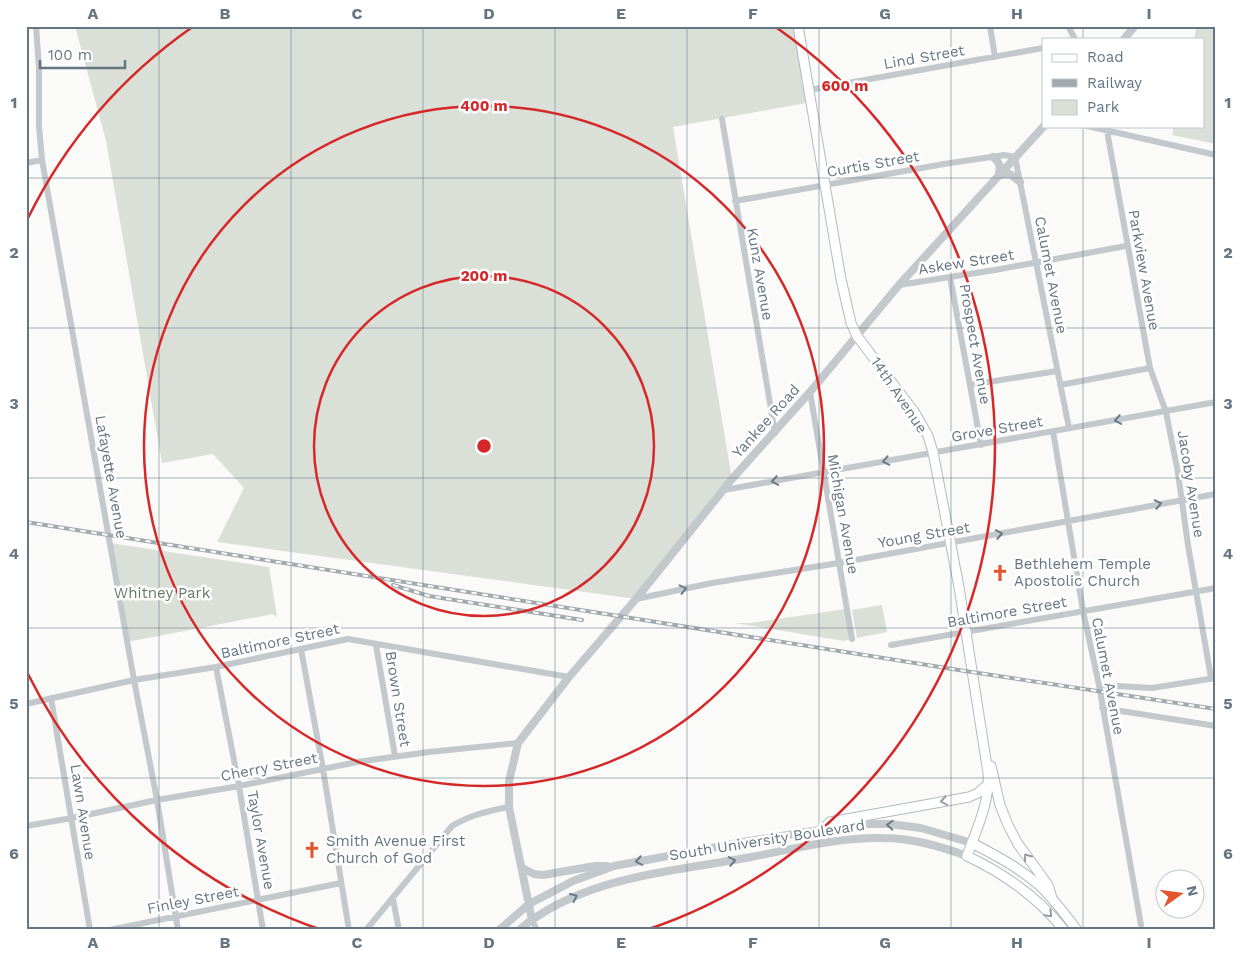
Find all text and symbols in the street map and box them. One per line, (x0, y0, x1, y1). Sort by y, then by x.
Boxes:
text: A (88, 4, 99, 23)
text: B (220, 4, 231, 23)
text: C (352, 4, 363, 23)
text: D (483, 4, 495, 23)
text: E (616, 4, 626, 23)
text: F (748, 4, 758, 23)
text: G (879, 4, 891, 23)
text: H (1011, 4, 1023, 23)
text: I (1146, 4, 1152, 23)
scale bar (40, 38, 125, 70)
legend (1042, 38, 1204, 128)
street label: Lind Street (882, 41, 967, 73)
text: 100 m (48, 46, 92, 64)
text: Road (1087, 48, 1124, 66)
text: Railway (1087, 74, 1142, 92)
text: 600 m (822, 77, 868, 95)
text: 1 (11, 93, 17, 112)
text: 1 (1225, 93, 1231, 112)
text: 400 m (460, 97, 508, 115)
text: Park (1087, 98, 1120, 116)
street label: Curtis Street (825, 147, 921, 181)
street label: Parkview Avenue (1125, 208, 1163, 332)
street label: Calumet Avenue (1031, 215, 1071, 335)
street label: Kunz Avenue (743, 226, 777, 322)
text: 2 (9, 243, 19, 262)
text: 2 (1223, 243, 1233, 262)
street label: Askew Street (917, 245, 1016, 278)
text: 200 m (461, 267, 507, 285)
street label: Prospect Avenue (956, 282, 994, 406)
street label: 14th Avenue (867, 353, 931, 437)
street label: Yankee Road (728, 381, 804, 461)
text: 3 (9, 394, 19, 413)
text: 3 (1223, 394, 1233, 413)
street label: Grove Street (950, 412, 1045, 446)
street label: Lafayette Avenue (91, 414, 131, 540)
one-way arrow (1114, 414, 1123, 424)
street label: Jacoby Avenue (1174, 429, 1208, 539)
centre of rings (475, 437, 493, 455)
street label: Michigan Avenue (824, 452, 862, 576)
one-way arrow (881, 455, 890, 466)
one-way arrow (771, 476, 779, 486)
one-way arrow (1154, 500, 1163, 510)
street label: Young Street (876, 518, 972, 552)
one-way arrow (994, 529, 1003, 539)
text: 4 (9, 544, 19, 563)
text: 4 (1223, 544, 1233, 563)
place label: Bethlehem Temple Apostolic Church (1014, 555, 1151, 590)
church icon: Bethlehem Temple Apostolic Church (990, 563, 1010, 583)
park label: Whitney Park (114, 584, 211, 602)
one-way arrow (679, 584, 688, 595)
street label: Baltimore Street (946, 593, 1069, 631)
street label: Calumet Avenue (1088, 616, 1128, 736)
street label: Baltimore Street (219, 619, 342, 662)
street label: Brown Street (382, 650, 415, 749)
text: 5 (9, 694, 19, 713)
text: 5 (1223, 694, 1233, 713)
street label: Cherry Street (219, 749, 320, 785)
street label: Lawn Avenue (67, 763, 99, 861)
street label: Taylor Avenue (243, 789, 279, 891)
one-way arrow (940, 796, 949, 806)
street label: South University Boulevard (668, 816, 866, 864)
one-way arrow (886, 819, 894, 830)
place label: Smith Avenue First Church of God (326, 832, 466, 867)
church icon: Smith Avenue First Church of God (302, 840, 322, 860)
text: 6 (9, 844, 19, 863)
text: 6 (1223, 844, 1233, 863)
one-way arrow (1024, 853, 1033, 862)
one-way arrow (635, 855, 644, 865)
one-way arrow (728, 856, 737, 866)
north arrow (1154, 868, 1204, 918)
street label: Finley Street (146, 882, 241, 918)
text: N (1184, 884, 1202, 898)
one-way arrow (569, 893, 578, 904)
one-way arrow (1044, 908, 1053, 917)
text: A (88, 933, 99, 952)
text: B (220, 933, 231, 952)
text: C (352, 933, 363, 952)
text: D (483, 933, 495, 952)
text: E (616, 933, 626, 952)
text: F (748, 933, 758, 952)
text: G (879, 933, 891, 952)
text: H (1011, 933, 1023, 952)
text: I (1146, 933, 1152, 952)

